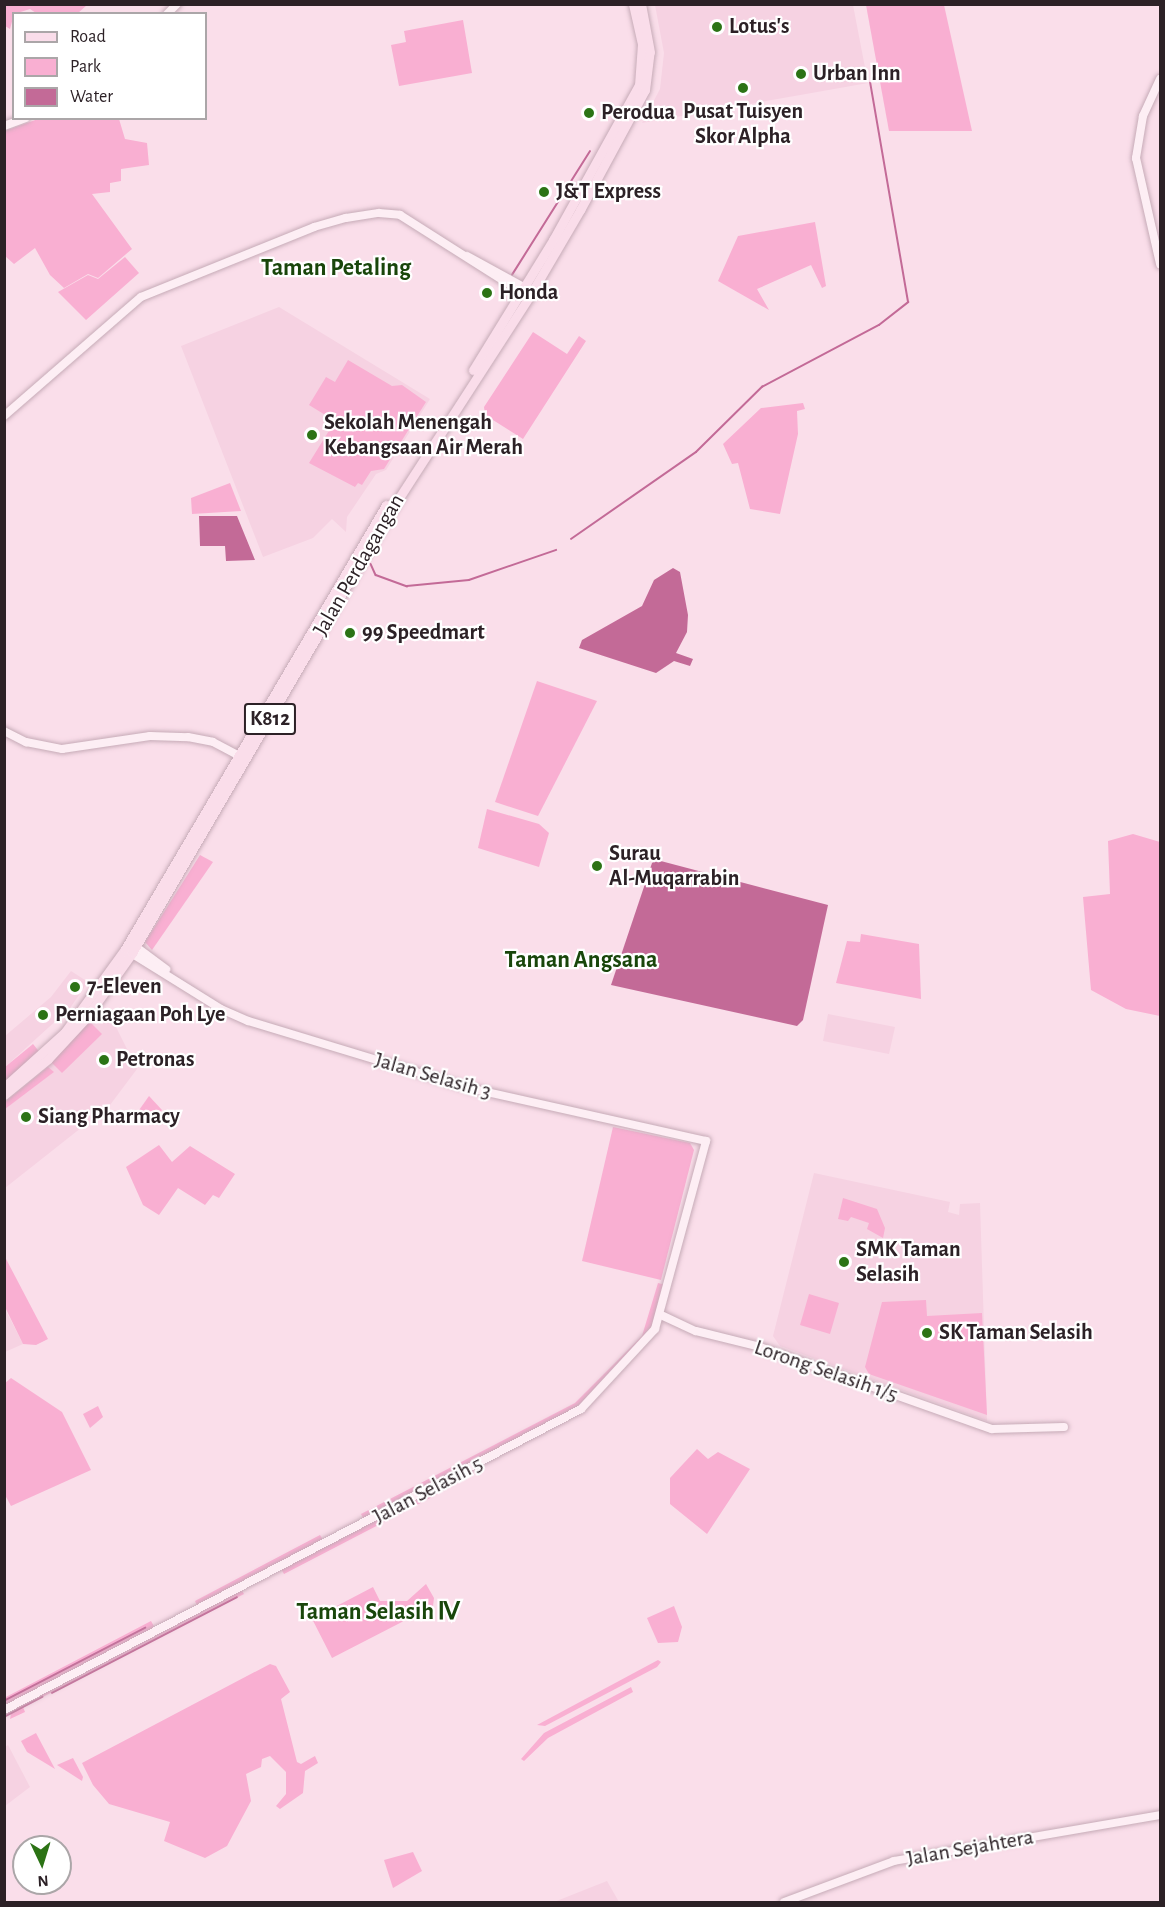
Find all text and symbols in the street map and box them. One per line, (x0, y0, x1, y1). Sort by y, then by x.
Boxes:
legend (12, 12, 207, 120)
place label: Lotus's (729, 14, 789, 40)
marker: Lotus's (710, 20, 724, 34)
text: Road (70, 28, 106, 46)
text: Park (70, 58, 101, 76)
place label: Urban Inn (813, 61, 901, 87)
marker: Urban Inn (794, 67, 808, 81)
marker: Pusat Tuisyen Skor Alpha (736, 81, 750, 95)
text: Water (70, 88, 113, 106)
place label: Pusat Tuisyen Skor Alpha (683, 98, 803, 150)
place label: Perodua (601, 100, 675, 126)
marker: Perodua (582, 106, 596, 120)
place label: J&T Express (556, 179, 661, 205)
marker: J&T Express (537, 185, 551, 199)
district label: Taman Petaling (261, 255, 411, 283)
place label: Honda (499, 280, 558, 306)
marker: Honda (480, 286, 494, 300)
place label: Sekolah Menengah Kebangsaan Air Merah (324, 409, 523, 460)
marker: Sekolah Menengah Kebangsaan Air Merah (305, 428, 319, 442)
street label: Jalan Perdagangan (308, 489, 410, 641)
place label: 99 Speedmart (362, 620, 485, 646)
marker: 99 Speedmart (343, 626, 357, 640)
road number: K812 (243, 701, 297, 737)
place label: Surau Al-Muqarrabin (609, 840, 739, 891)
marker: Surau Al-Muqarrabin (590, 859, 604, 873)
district label: Taman Angsana (505, 947, 657, 975)
place label: 7-Eleven (87, 974, 162, 1000)
marker: 7-Eleven (68, 980, 82, 994)
place label: Perniagaan Poh Lye (55, 1002, 225, 1028)
marker: Perniagaan Poh Lye (36, 1008, 50, 1022)
place label: Petronas (116, 1047, 194, 1073)
street label: Jalan Selasih 3 (372, 1047, 494, 1105)
marker: Petronas (97, 1053, 111, 1067)
place label: Siang Pharmacy (38, 1104, 180, 1130)
marker: Siang Pharmacy (19, 1110, 33, 1124)
place label: SMK Taman Selasih (856, 1236, 961, 1288)
marker: SMK Taman Selasih (837, 1255, 851, 1269)
place label: SK Taman Selasih (939, 1320, 1093, 1346)
marker: SK Taman Selasih (920, 1326, 934, 1340)
street label: Lorong Selasih 1/5 (751, 1334, 901, 1408)
street label: Jalan Selasih 5 (369, 1450, 487, 1530)
district label: Taman Selasih Ⅳ (295, 1599, 461, 1627)
street label: Jalan Sejahtera (905, 1824, 1035, 1872)
north arrow (12, 1835, 72, 1895)
text: N (37, 1873, 49, 1889)

